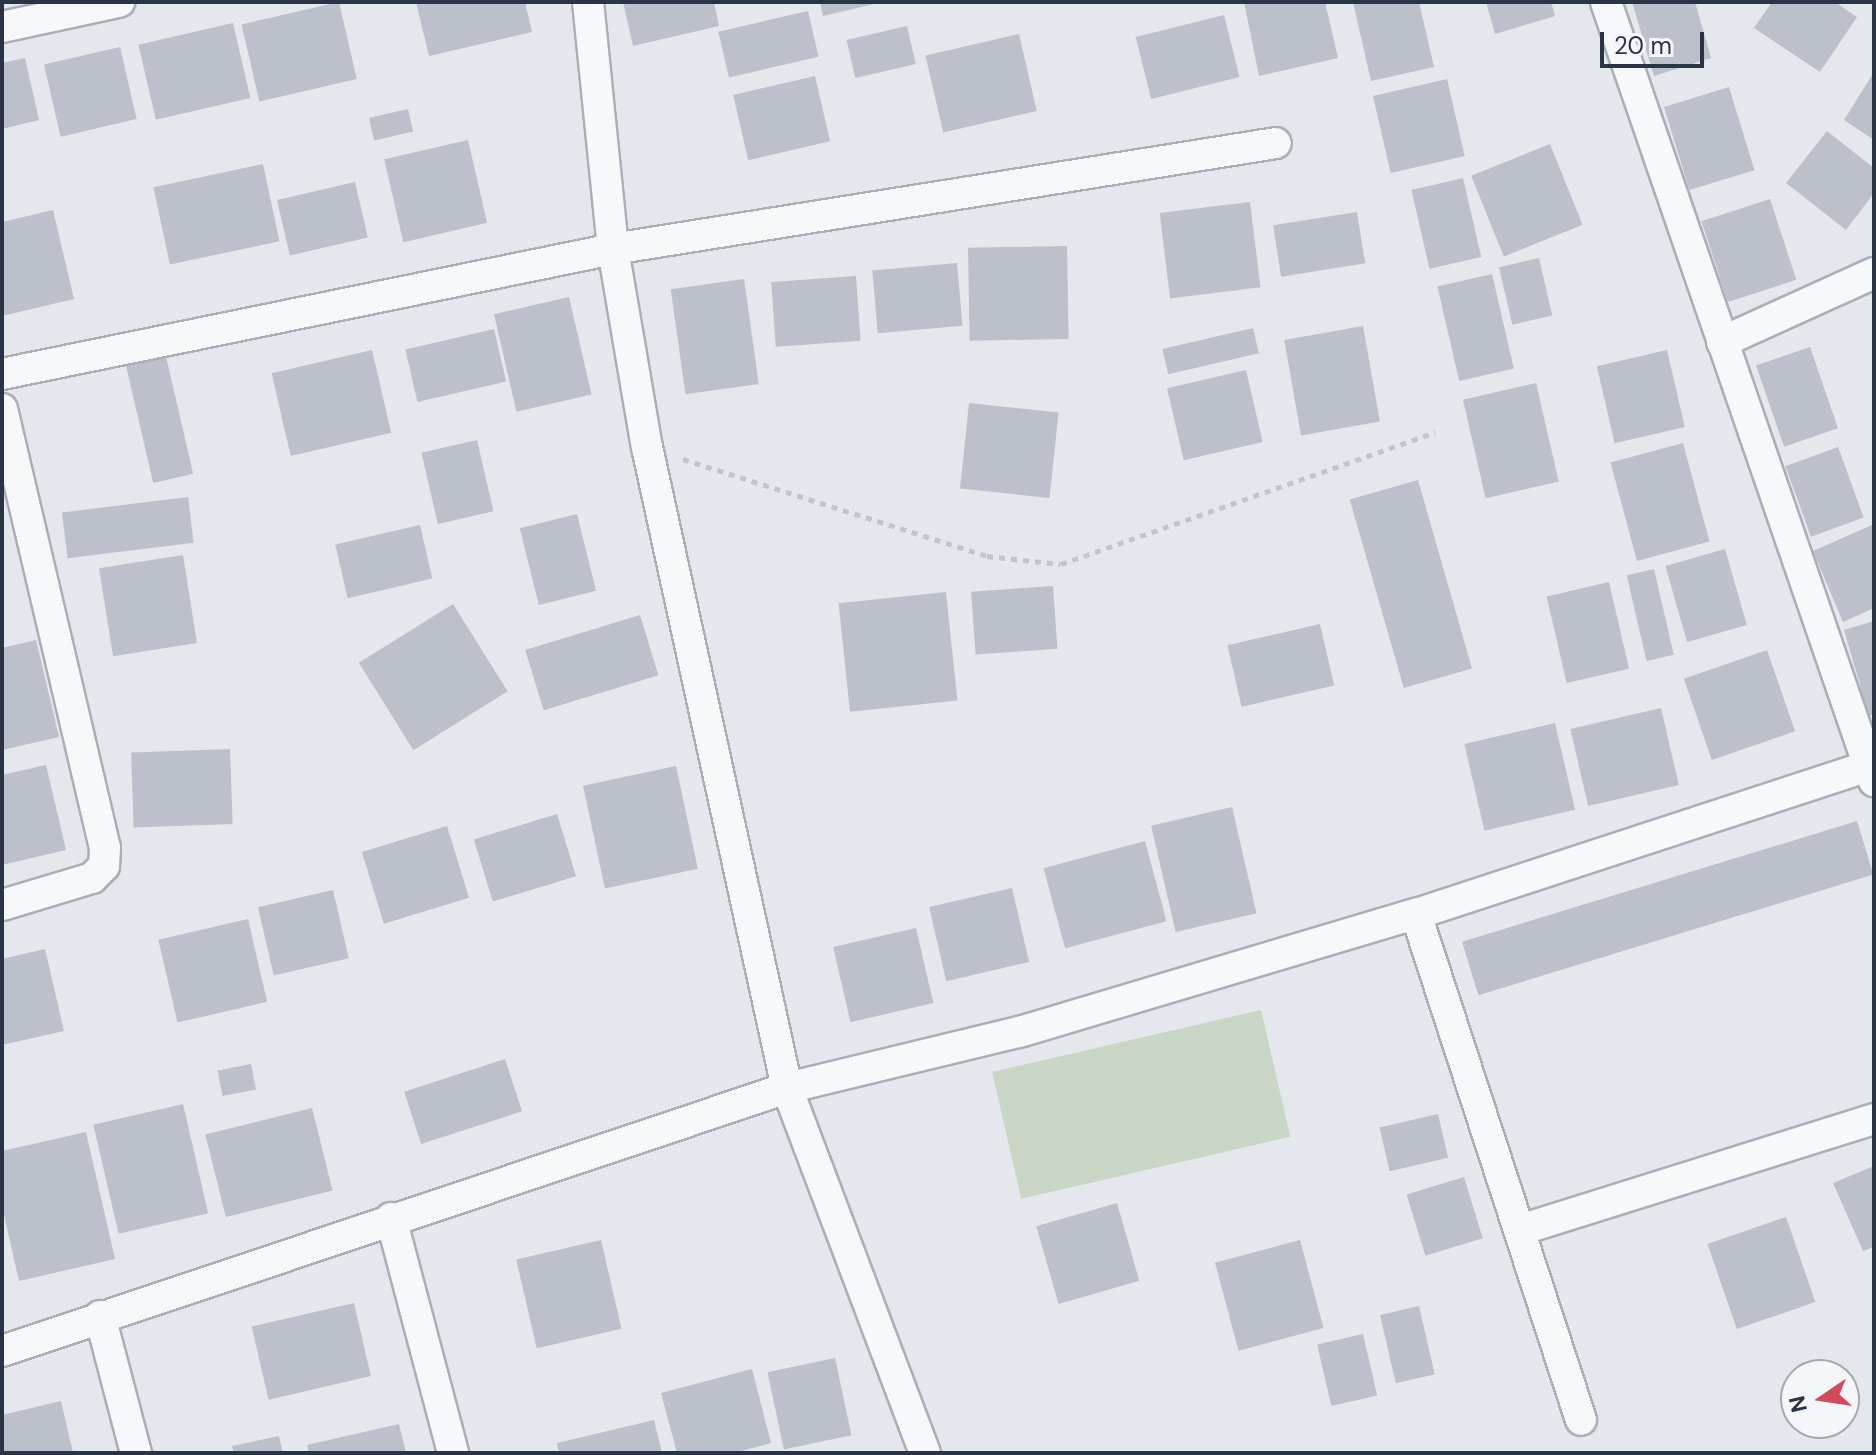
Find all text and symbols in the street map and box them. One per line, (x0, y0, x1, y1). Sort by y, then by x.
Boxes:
scale bar (1604, 16, 1708, 66)
text: 20 m (1614, 30, 1672, 61)
north arrow (1780, 1359, 1860, 1439)
text: N (1782, 1393, 1814, 1415)

